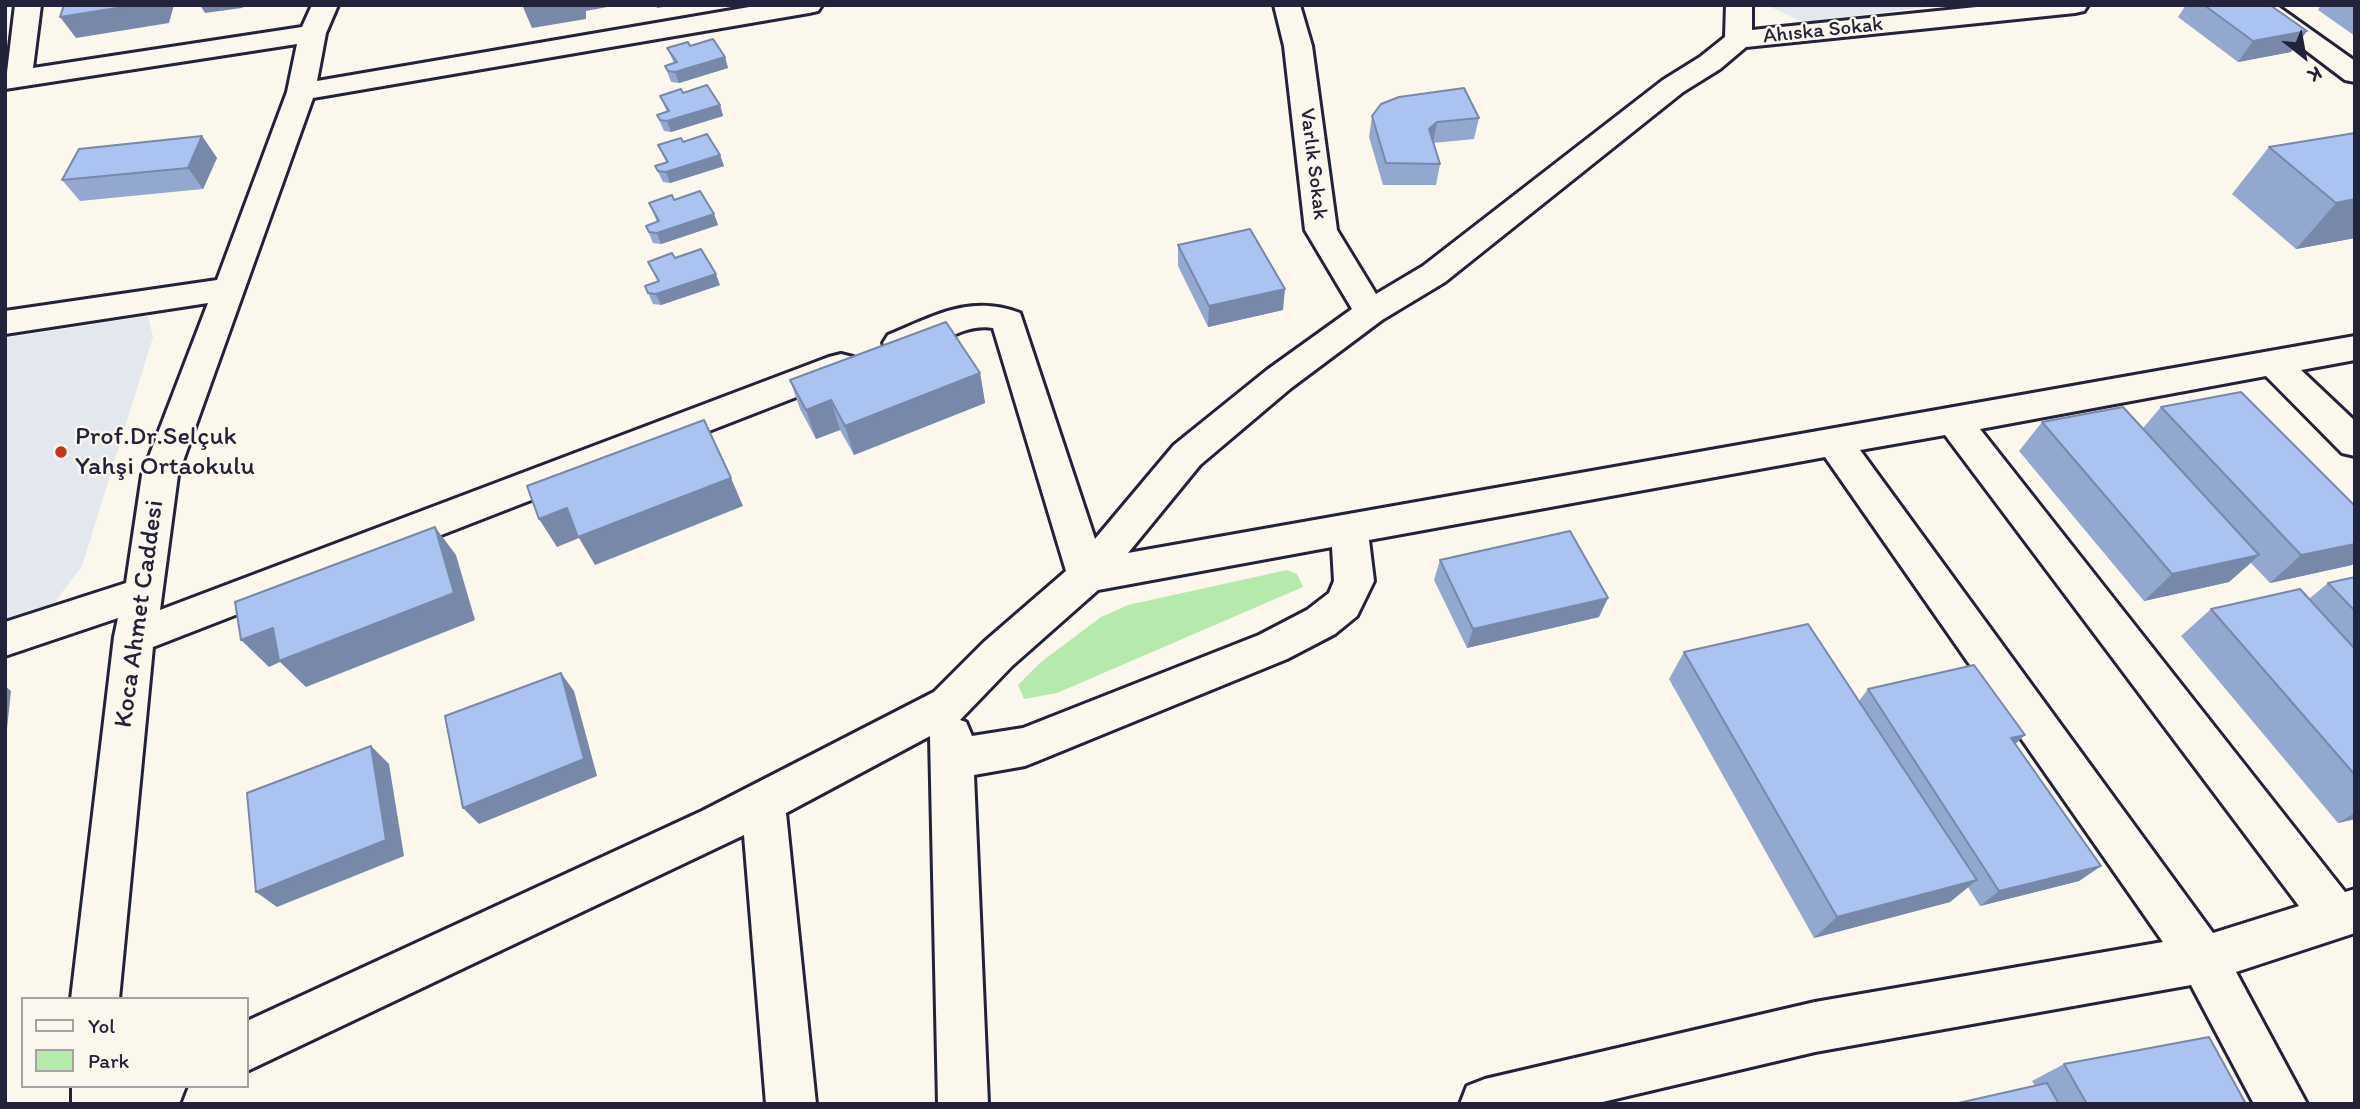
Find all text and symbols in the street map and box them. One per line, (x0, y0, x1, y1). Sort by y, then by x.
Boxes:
street label: Ahıska Sokak (1762, 12, 1884, 50)
north arrow (2269, 21, 2339, 91)
text: K (2304, 61, 2326, 87)
street label: Varlık Sokak (1294, 107, 1332, 221)
place label: Prof.Dr.Selçuk Yahşi Ortaokulu (75, 421, 255, 482)
marker: Prof.Dr.Selçuk Yahşi Ortaokulu (53, 444, 69, 460)
street label: Koca Ahmet Caddesi (109, 498, 171, 730)
legend (21, 997, 248, 1088)
text: Yol (88, 1013, 115, 1038)
text: Park (88, 1048, 129, 1073)

